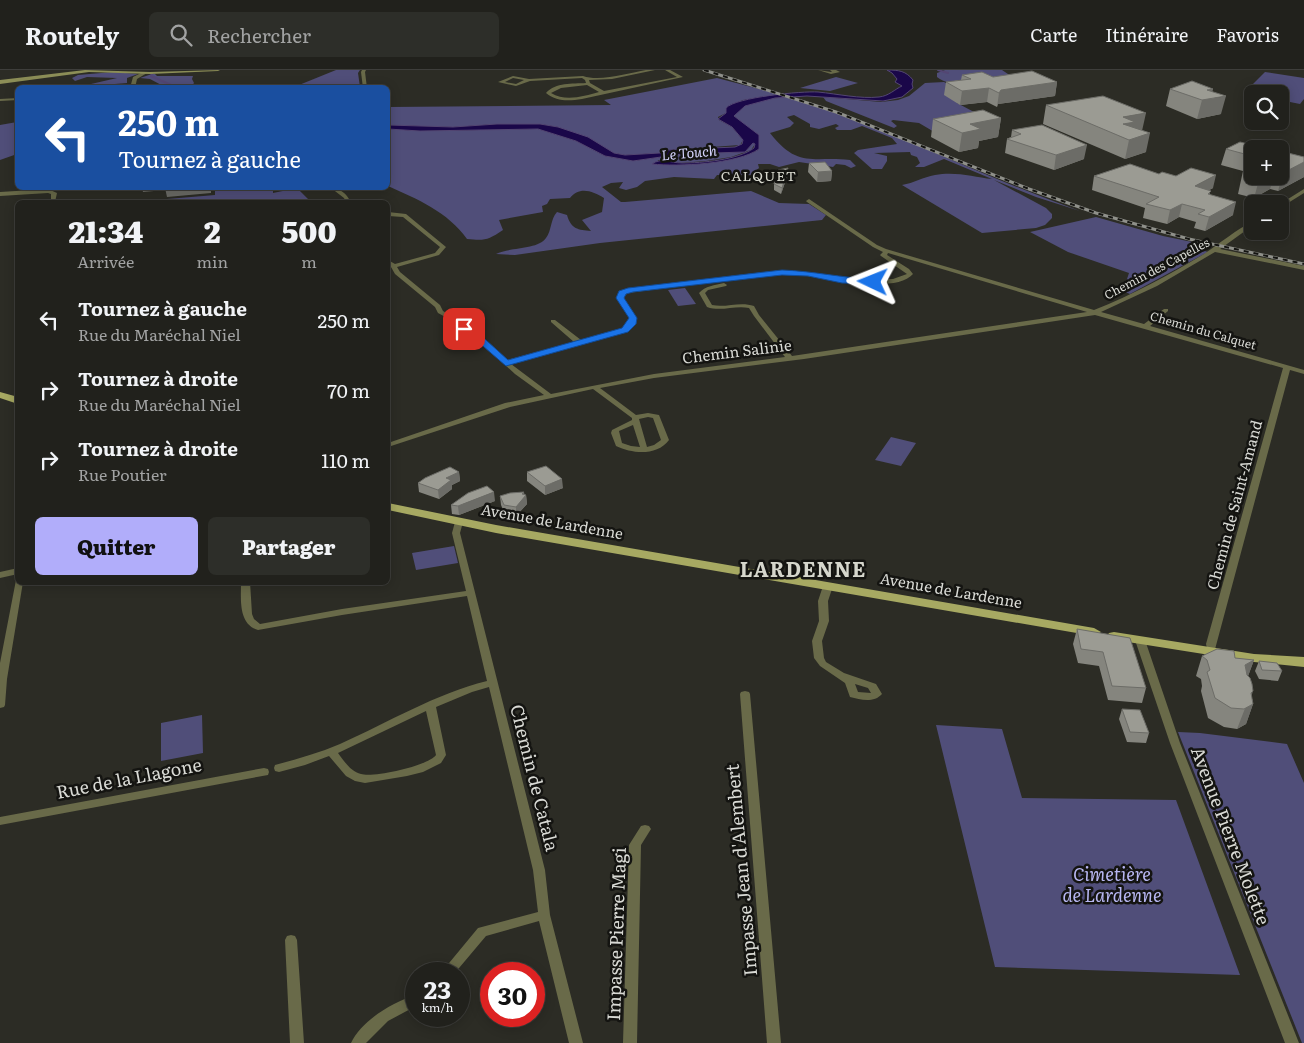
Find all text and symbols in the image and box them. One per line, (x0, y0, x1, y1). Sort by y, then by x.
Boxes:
search box (149, 12, 499, 57)
text: Routely (25, 17, 119, 52)
icon: search (167, 21, 195, 49)
text: Rechercher (207, 21, 311, 49)
text: Carte (1030, 21, 1077, 48)
text: Itinéraire (1105, 21, 1188, 48)
text: Favoris (1216, 21, 1279, 48)
map controls (1244, 85, 1289, 240)
button: search (1244, 85, 1289, 130)
text: 250 m (118, 95, 219, 147)
icon: left (35, 105, 100, 170)
water label: Le Touch (660, 140, 718, 164)
button: + (1244, 140, 1289, 185)
text: Tournez à gauche (118, 142, 301, 175)
district label: CALQUET (721, 165, 797, 185)
button: − (1244, 195, 1289, 240)
text: 21:34 (68, 208, 143, 252)
text: 2 (204, 208, 221, 252)
text: 500 (281, 208, 337, 252)
street label: Chemin des Capelles (1101, 232, 1213, 303)
text: Arrivée (77, 249, 134, 273)
text: min (197, 249, 228, 273)
text: m (301, 249, 317, 273)
position arrow (846, 255, 898, 307)
text: Tournez à gauche (78, 294, 247, 322)
icon: left (35, 306, 63, 334)
text: 250 m (318, 306, 370, 334)
street label: Chemin du Calquet (1148, 306, 1259, 354)
pin (443, 308, 485, 350)
icon: arrive (450, 315, 478, 343)
text: Rue du Maréchal Niel (78, 322, 241, 346)
street label: Chemin Salinie (681, 332, 793, 369)
text: Tournez à droite (78, 364, 238, 392)
icon: right (35, 376, 63, 404)
text: 70 m (327, 376, 370, 404)
text: Rue du Maréchal Niel (78, 392, 241, 416)
street label: Chemin de Saint-Amand (1200, 417, 1267, 592)
text: Tournez à droite (78, 434, 238, 462)
icon: right (35, 446, 63, 474)
text: 110 m (321, 446, 370, 474)
text: Rue Poutier (78, 462, 167, 486)
street label: Avenue de Lardenne (479, 497, 625, 544)
button: Quitter (35, 517, 198, 575)
button: Partager (208, 517, 370, 575)
district label: LARDENNE (740, 553, 866, 583)
street label: Avenue de Lardenne (878, 566, 1024, 613)
street label: Chemin de Catala (504, 701, 567, 854)
street label: Avenue Pierre Molette (1185, 742, 1278, 929)
street label: Rue de la Llagone (54, 750, 204, 805)
street label: Impasse Jean d'Alembert (718, 762, 763, 977)
street label: Impasse Pierre Magi (599, 847, 632, 1021)
park label: Cimetière de Lardenne (1062, 860, 1162, 908)
speed limit sign: 30 (480, 962, 545, 1027)
text: 23 (424, 970, 451, 1007)
text: km/h (422, 998, 453, 1016)

